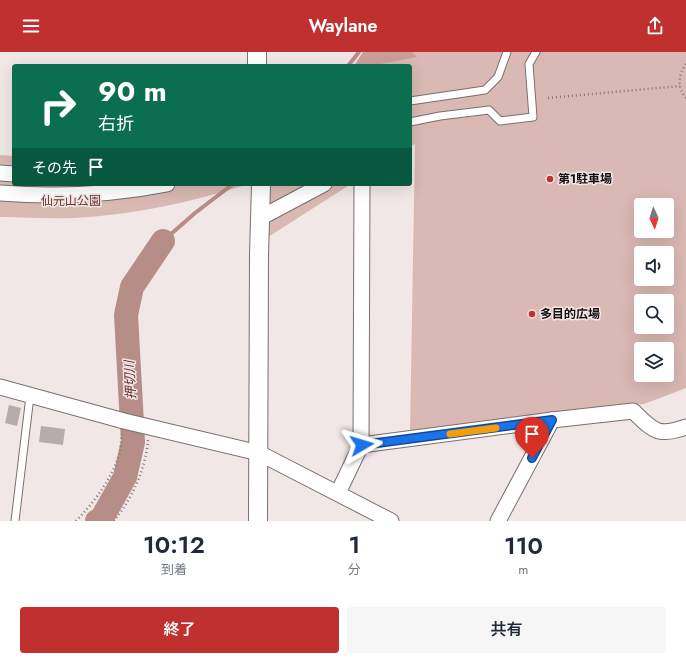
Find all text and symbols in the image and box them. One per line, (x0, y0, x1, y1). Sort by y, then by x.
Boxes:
text: Waylane (308, 13, 378, 39)
icon: menu (20, 15, 42, 37)
icon: share (644, 15, 666, 37)
text: 90 m (98, 71, 167, 112)
icon: right (32, 80, 84, 132)
text: 右折 (98, 111, 134, 137)
icon: arrive (85, 156, 107, 178)
text: その先 (32, 157, 77, 179)
place label: 第1駐車場 (558, 170, 612, 188)
marker: 第1駐車場 (545, 174, 555, 184)
park label: 仙元山公園 (41, 192, 101, 210)
north arrow (634, 198, 674, 238)
map controls (634, 198, 674, 382)
button: sound (634, 246, 674, 286)
button: search (634, 294, 674, 334)
place label: 多目的広場 (540, 305, 600, 323)
marker: 多目的広場 (527, 309, 537, 319)
button: layers (634, 342, 674, 382)
water label: 押切川 (119, 358, 141, 400)
pin (515, 417, 549, 458)
icon: arrive (521, 423, 543, 445)
position arrow (341, 424, 383, 466)
text: 10:12 (143, 527, 205, 562)
text: 1 (348, 527, 360, 562)
text: 110 (504, 528, 543, 563)
text: 到着 (161, 560, 187, 579)
text: 分 (348, 560, 361, 579)
text: m (518, 560, 528, 579)
button: 終了 (20, 607, 339, 653)
button: 共有 (347, 607, 666, 653)

